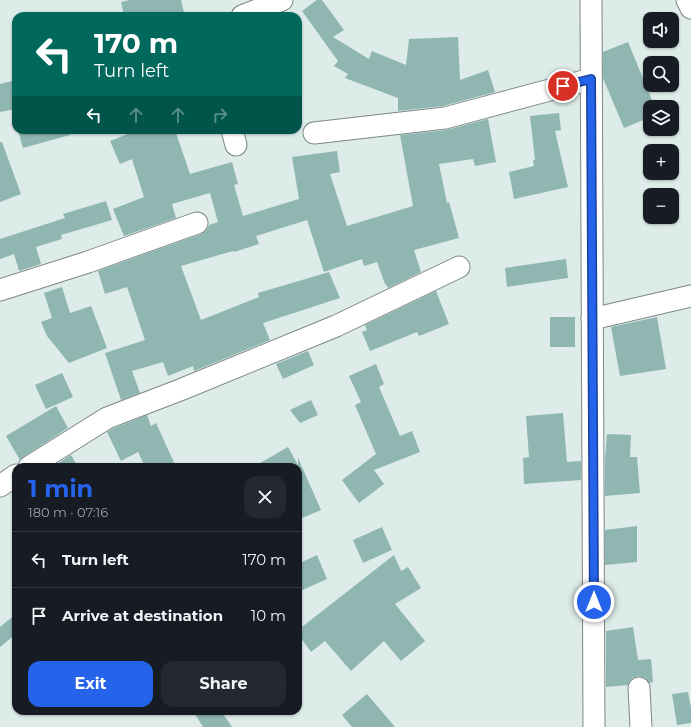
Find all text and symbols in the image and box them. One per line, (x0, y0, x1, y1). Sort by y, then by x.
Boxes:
map controls (643, 12, 679, 224)
button: sound (643, 12, 679, 48)
text: 170 m (94, 26, 178, 60)
icon: left (28, 28, 80, 80)
button: search (643, 56, 679, 92)
text: Turn left (94, 60, 169, 82)
pin (546, 69, 580, 103)
icon: arrive (552, 75, 574, 97)
button: layers (643, 100, 679, 136)
icon: left (83, 104, 105, 126)
icon: ahead (125, 104, 147, 126)
icon: ahead (167, 104, 189, 126)
icon: right (209, 104, 231, 126)
button: + (643, 144, 679, 180)
button: − (643, 188, 679, 224)
text: 1 min (28, 474, 93, 503)
button: close (244, 476, 286, 518)
text: 180 m · 07:16 (28, 504, 108, 520)
icon: left (28, 549, 50, 571)
text: Turn left (62, 550, 129, 569)
text: 170 m (242, 550, 286, 569)
position arrow (573, 581, 615, 623)
icon: arrive (28, 605, 50, 627)
text: Arrive at destination (62, 606, 223, 625)
text: 10 m (251, 606, 286, 625)
button: Exit (28, 661, 153, 707)
button: Share (161, 661, 286, 707)

